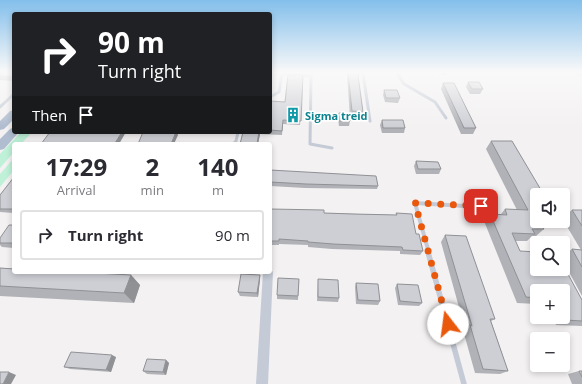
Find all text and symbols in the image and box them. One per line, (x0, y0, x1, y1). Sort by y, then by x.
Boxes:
text: 90 m (98, 23, 165, 61)
icon: right (32, 28, 84, 80)
text: Turn right (98, 59, 181, 83)
icon: arrive (75, 104, 97, 126)
text: Then (32, 105, 67, 125)
building icon: Sigma treid (284, 106, 302, 124)
place label: Sigma treid (305, 108, 368, 123)
text: 17:29 (45, 150, 107, 183)
text: 2 (145, 150, 159, 183)
text: 140 (197, 150, 239, 183)
text: Arrival (57, 181, 96, 199)
text: min (141, 181, 164, 199)
text: m (212, 181, 224, 199)
map controls (530, 188, 570, 372)
button: sound (530, 188, 570, 228)
pin (464, 189, 498, 223)
icon: arrive (470, 195, 492, 217)
icon: right (34, 224, 56, 246)
text: Turn right (68, 225, 143, 245)
text: 90 m (215, 225, 250, 245)
button: search (530, 236, 570, 276)
button: + (530, 284, 570, 324)
position arrow (427, 303, 469, 345)
button: − (530, 332, 570, 372)

